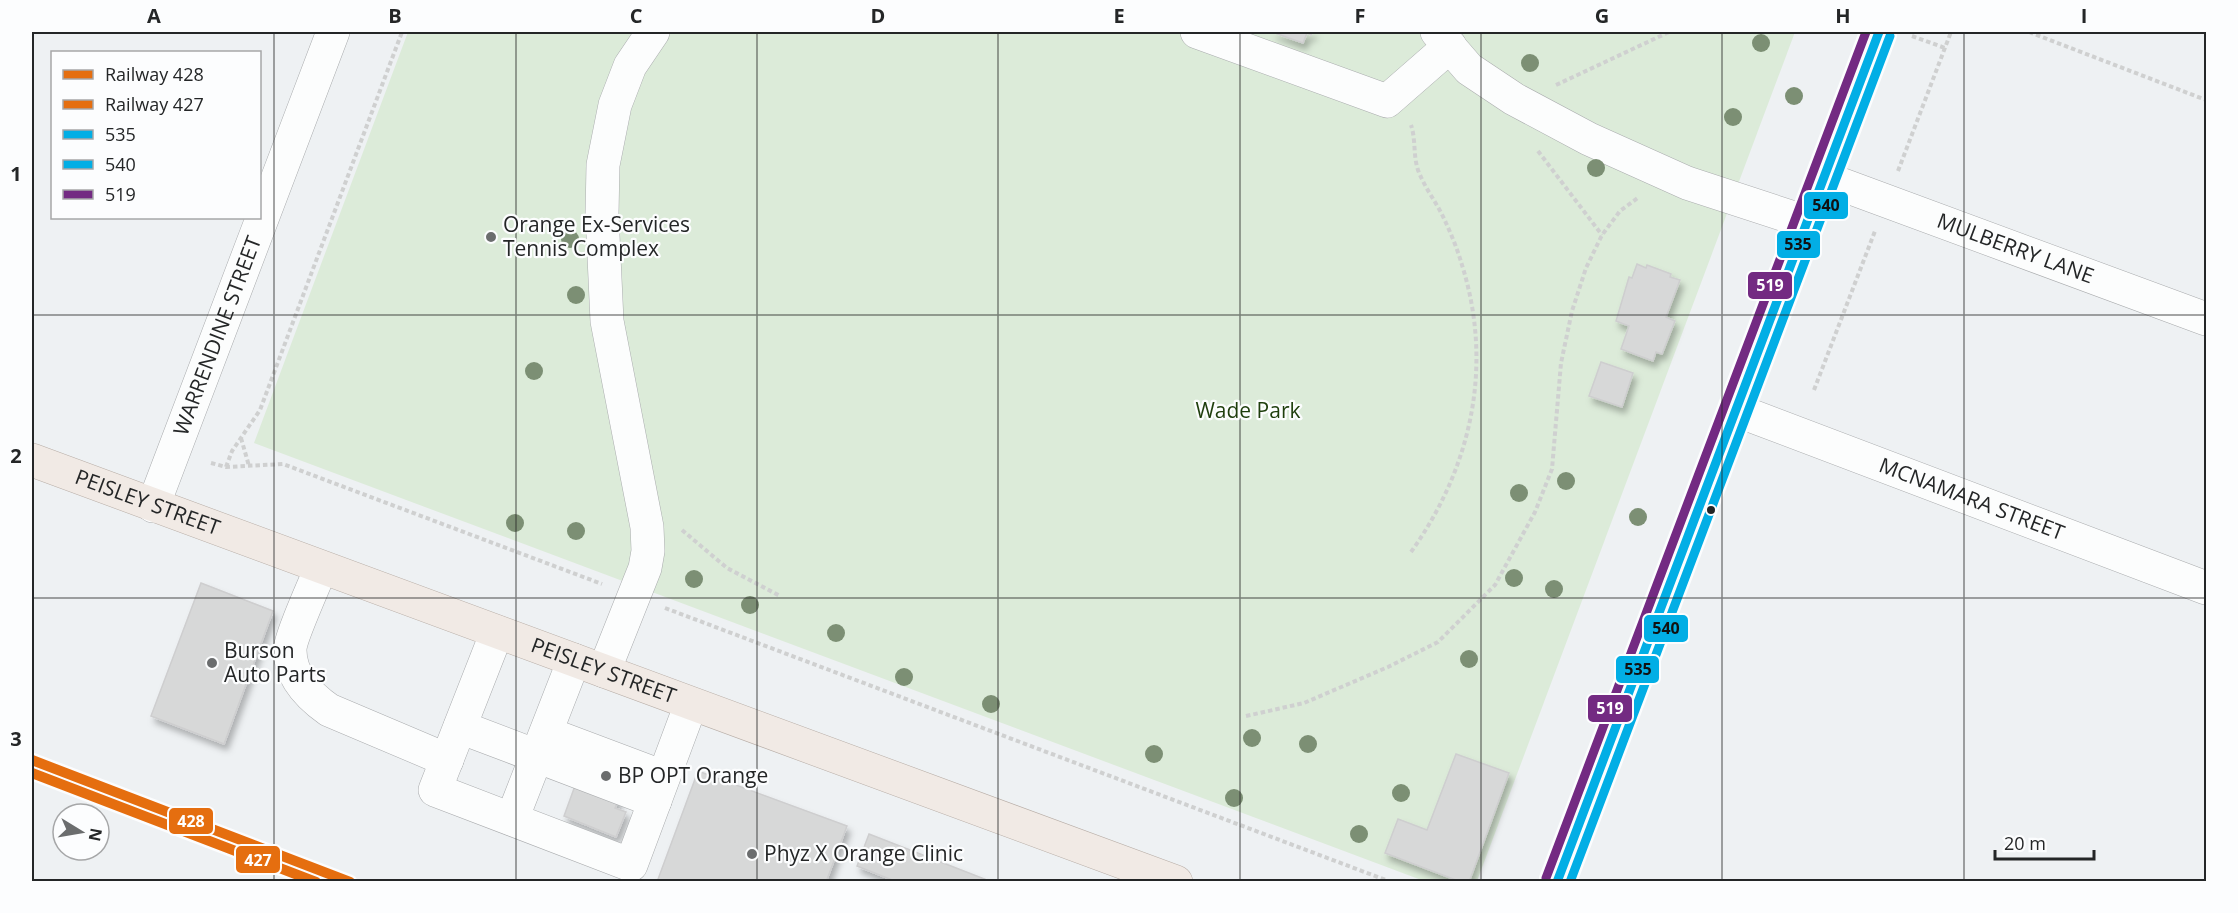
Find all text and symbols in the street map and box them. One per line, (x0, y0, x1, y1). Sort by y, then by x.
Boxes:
text: A (147, 2, 161, 29)
text: B (388, 2, 402, 29)
text: C (630, 2, 643, 29)
text: D (871, 2, 885, 29)
text: E (1113, 2, 1125, 29)
text: F (1355, 2, 1365, 29)
text: G (1595, 2, 1609, 29)
text: H (1835, 2, 1851, 29)
text: I (2081, 2, 2087, 29)
legend (51, 51, 261, 219)
text: Railway 428 (105, 62, 204, 86)
text: Railway 427 (105, 92, 204, 116)
text: 535 (105, 122, 136, 146)
text: 540 (105, 152, 136, 176)
text: 1 (10, 160, 22, 187)
text: 519 (105, 182, 136, 206)
line badge: 540 (1803, 191, 1849, 220)
text: 540 (1812, 194, 1840, 216)
street label: MULBERRY LANE (1933, 206, 2098, 289)
place label: Orange Ex-Services Tennis Complex (503, 210, 690, 262)
marker: Orange Ex-Services Tennis Complex (484, 230, 498, 244)
line badge: 535 (1776, 230, 1821, 259)
street label: WARRENDINE STREET (166, 231, 267, 439)
text: 535 (1784, 233, 1812, 255)
line badge: 519 (1747, 271, 1793, 300)
text: 519 (1756, 274, 1784, 296)
park label: Wade Park (1195, 396, 1301, 424)
text: 2 (10, 442, 22, 469)
street label: MCNAMARA STREET (1875, 450, 2069, 546)
street label: PEISLEY STREET (71, 462, 225, 541)
unlabelled marker (1705, 504, 1717, 516)
line badge: 540 (1643, 614, 1689, 643)
text: 540 (1652, 617, 1680, 639)
street label: PEISLEY STREET (527, 630, 681, 710)
place label: Burson Auto Parts (224, 636, 326, 688)
line badge: 535 (1615, 655, 1660, 684)
marker: Burson Auto Parts (205, 656, 219, 670)
text: 535 (1624, 658, 1652, 680)
line badge: 519 (1587, 694, 1633, 723)
text: 519 (1596, 697, 1624, 719)
text: 3 (10, 725, 22, 752)
place label: BP OPT Orange (618, 761, 768, 789)
marker: BP OPT Orange (599, 769, 613, 783)
north arrow (51, 802, 111, 862)
line badge: 428 (168, 807, 214, 835)
text: 428 (177, 810, 205, 832)
scale bar (1995, 823, 2094, 861)
text: N (84, 826, 108, 843)
text: 20 m (2004, 831, 2046, 855)
place label: Phyz X Orange Clinic (764, 839, 963, 867)
line badge: 427 (235, 845, 281, 874)
marker: Phyz X Orange Clinic (745, 847, 759, 861)
text: 427 (244, 849, 272, 871)

